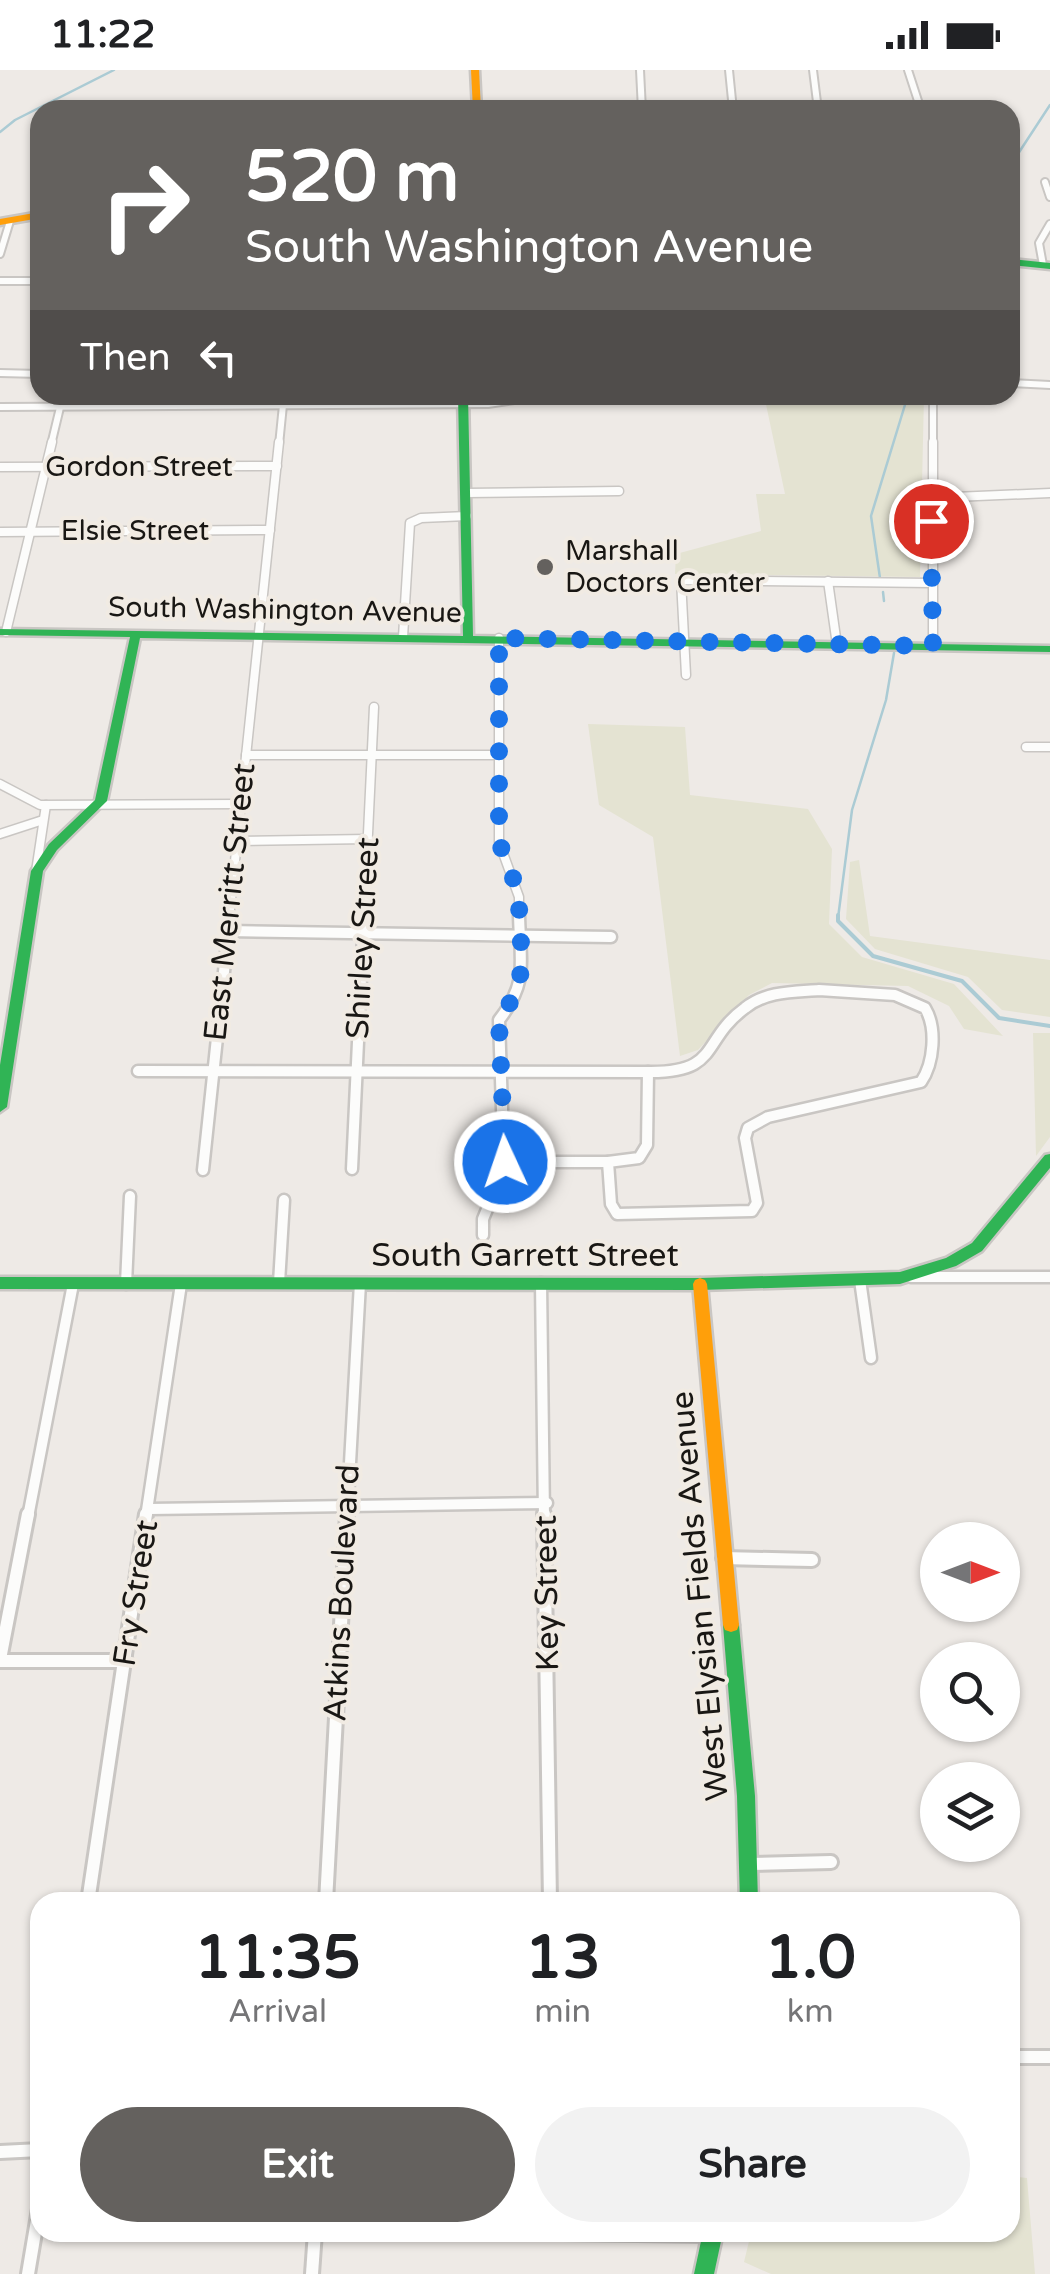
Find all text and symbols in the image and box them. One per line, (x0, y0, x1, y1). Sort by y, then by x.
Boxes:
text: 11:22 (50, 12, 155, 58)
text: 520 m (245, 136, 459, 220)
icon: right (80, 140, 210, 270)
text: South Washington Avenue (245, 221, 813, 275)
icon: left (191, 330, 246, 385)
text: Then (80, 335, 171, 381)
street label: Gordon Street (45, 450, 233, 484)
pin (889, 479, 974, 564)
icon: arrive (904, 494, 959, 549)
street label: Elsie Street (61, 514, 210, 548)
place label: Marshall Doctors Center (565, 534, 765, 600)
marker: Marshall Doctors Center (534, 556, 556, 578)
street label: South Washington Avenue (108, 590, 462, 630)
street label: East Merritt Street (197, 761, 263, 1043)
street label: Shirley Street (339, 836, 387, 1040)
position arrow (453, 1110, 557, 1214)
street label: South Garrett Street (371, 1237, 679, 1275)
street label: West Elysian Fields Avenue (663, 1390, 737, 1802)
street label: Atkins Boulevard (316, 1463, 368, 1723)
street label: Key Street (527, 1515, 567, 1671)
street label: Fry Street (106, 1517, 166, 1669)
north arrow (920, 1522, 1020, 1622)
map controls (920, 1522, 1020, 1862)
button: search (920, 1642, 1020, 1742)
button: layers (920, 1762, 1020, 1862)
text: 11:35 (194, 1922, 361, 1994)
text: 13 (525, 1922, 600, 1994)
text: 1.0 (765, 1922, 856, 1994)
text: Arrival (228, 1993, 327, 2031)
text: min (534, 1993, 591, 2031)
text: km (787, 1993, 834, 2031)
button: Exit (80, 2107, 515, 2222)
button: Share (535, 2107, 970, 2222)

